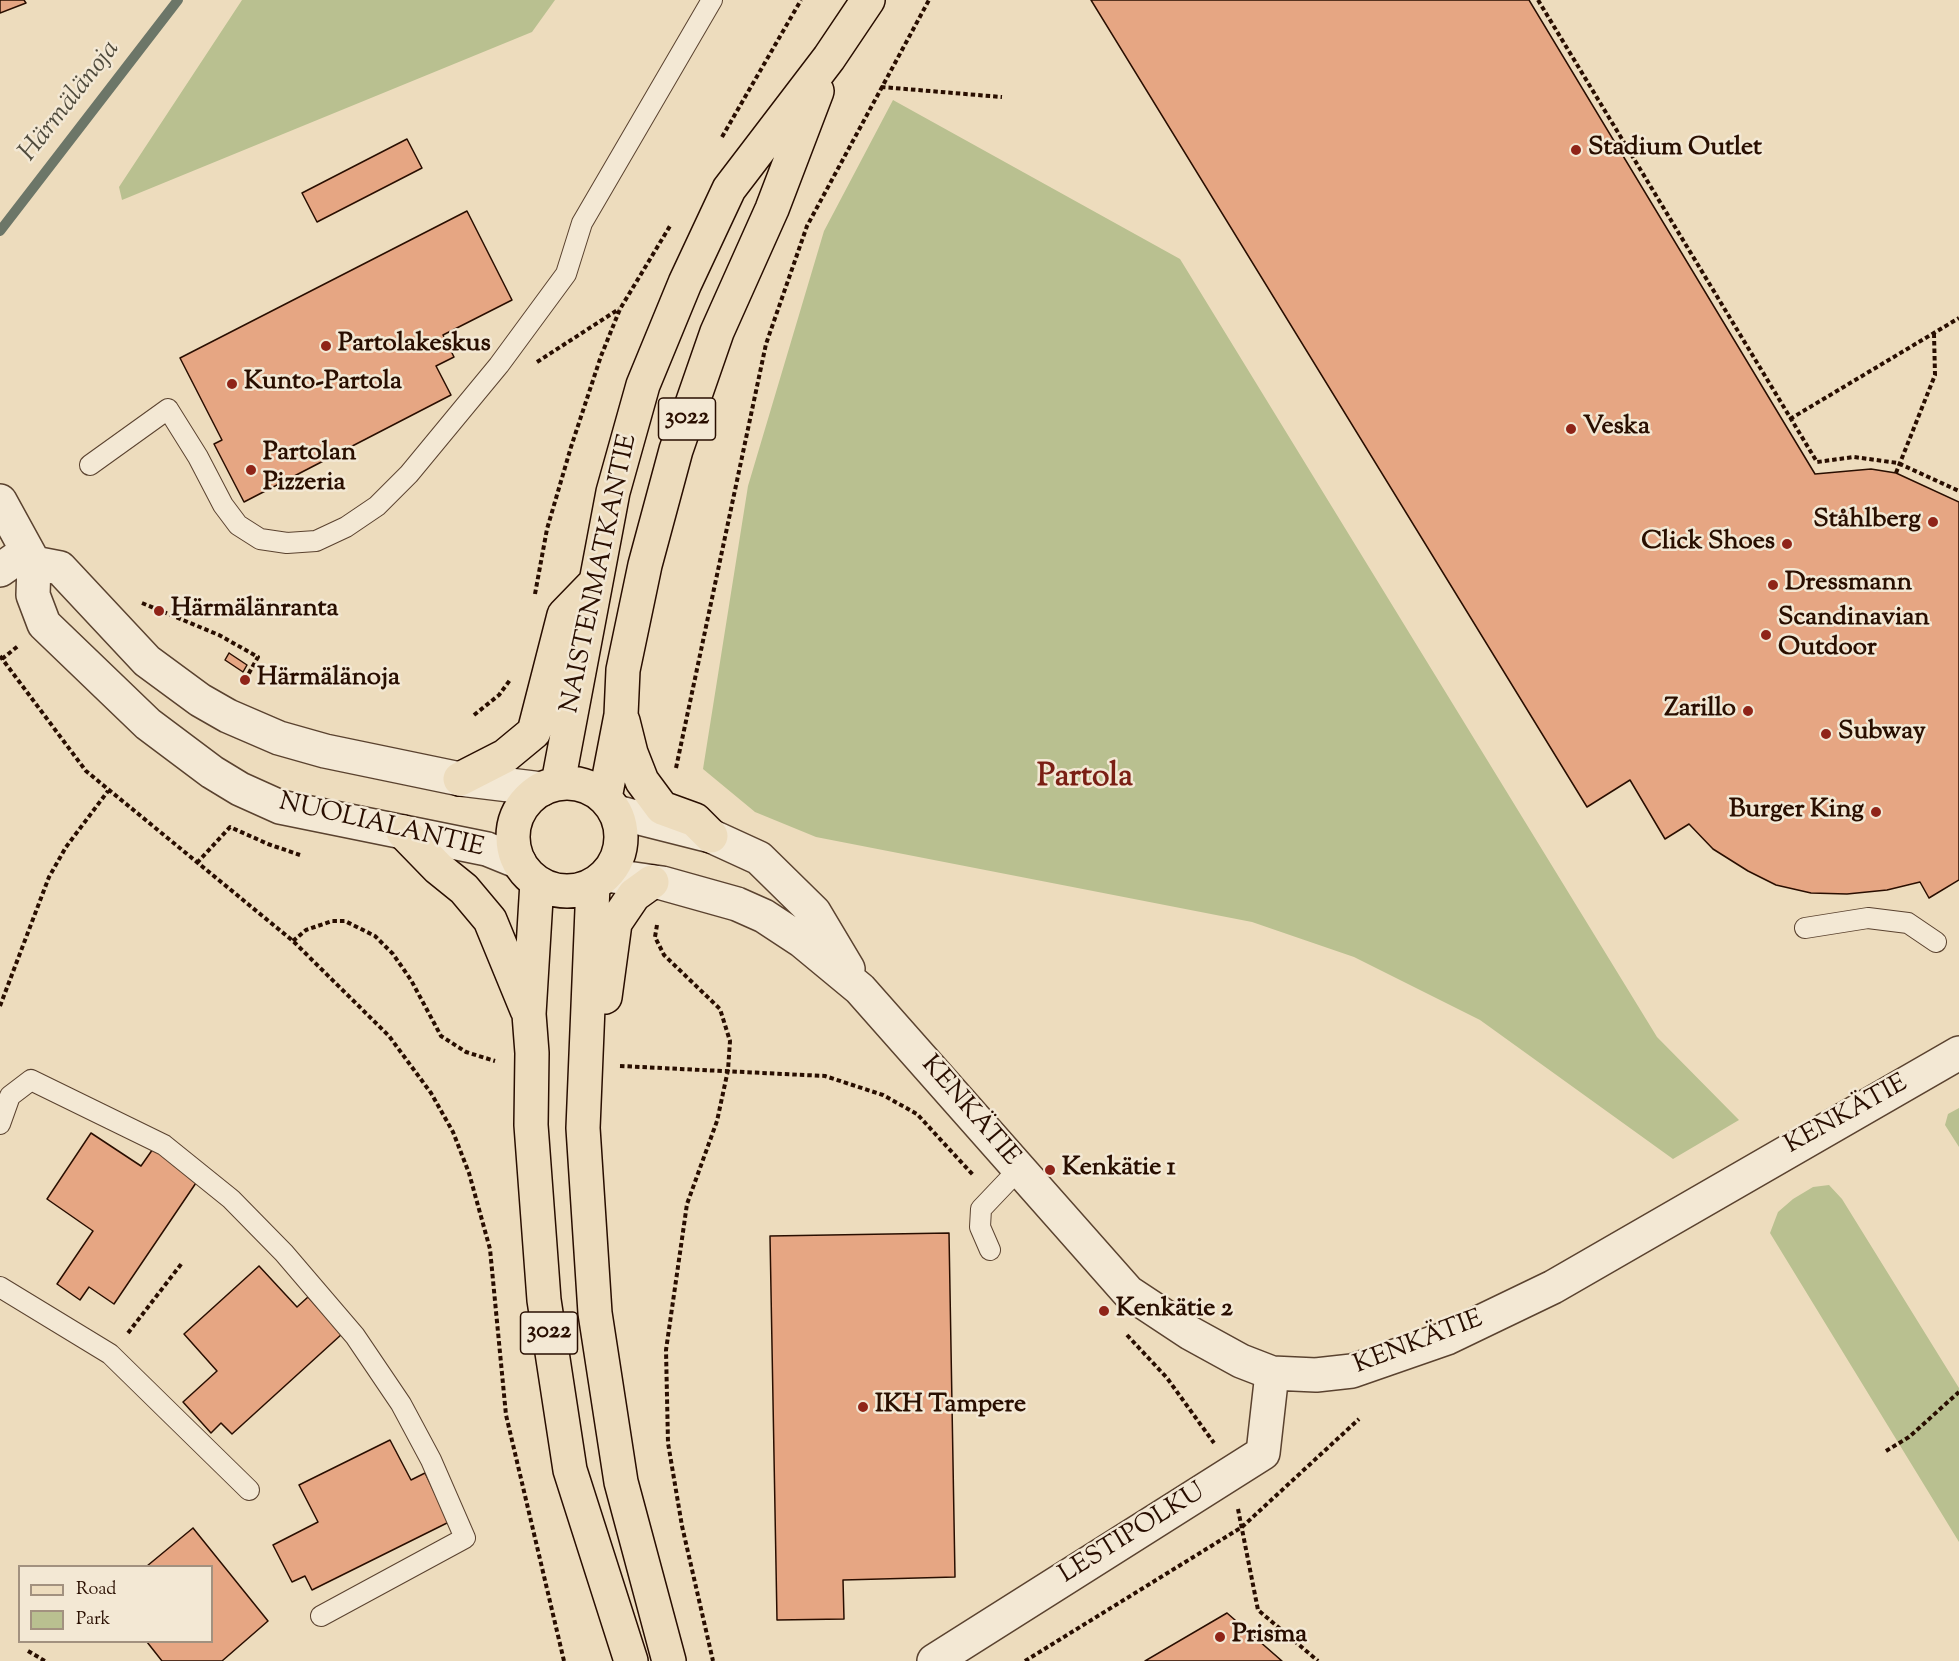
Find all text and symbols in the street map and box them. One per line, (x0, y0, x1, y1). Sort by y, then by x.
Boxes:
water label: Härmälänoja (14, 35, 128, 169)
place label: Stadium Outlet (1588, 134, 1762, 166)
marker: Stadium Outlet (1569, 143, 1583, 157)
place label: Partolakeskus (338, 330, 491, 362)
marker: Partolakeskus (319, 339, 333, 353)
place label: Kunto-Partola (244, 368, 402, 400)
marker: Kunto-Partola (225, 377, 239, 391)
road number: 3022 (658, 398, 716, 440)
place label: Veska (1583, 413, 1650, 445)
marker: Veska (1564, 422, 1578, 436)
street label: NAISTENMATKANTIE (556, 432, 646, 716)
place label: Partolan Pizzeria (263, 439, 356, 500)
marker: Partolan Pizzeria (244, 463, 258, 477)
place label: Ståhlberg (1813, 506, 1921, 538)
marker: Ståhlberg (1926, 515, 1940, 529)
place label: Click Shoes (1641, 528, 1775, 560)
marker: Click Shoes (1780, 537, 1794, 551)
place label: Dressmann (1785, 569, 1912, 601)
marker: Dressmann (1766, 578, 1780, 592)
place label: Härmälänranta (171, 595, 338, 627)
marker: Härmälänranta (152, 604, 166, 618)
place label: Scandinavian Outdoor (1778, 604, 1930, 666)
marker: Scandinavian Outdoor (1759, 628, 1773, 642)
place label: Härmälänoja (257, 664, 400, 696)
marker: Härmälänoja (238, 673, 252, 687)
place label: Zarillo (1664, 695, 1736, 727)
marker: Zarillo (1741, 704, 1755, 718)
place label: Subway (1838, 718, 1926, 750)
marker: Subway (1819, 727, 1833, 741)
district label: Partola (1037, 761, 1133, 799)
street label: NUOLIALANTIE (275, 788, 487, 866)
place label: Burger King (1729, 796, 1864, 828)
marker: Burger King (1869, 805, 1883, 819)
street label: KENKÄTIE (913, 1051, 1025, 1173)
street label: KENKÄTIE (1780, 1070, 1914, 1162)
place label: Kenkätie 1 (1062, 1154, 1176, 1186)
marker: Kenkätie 1 (1043, 1163, 1057, 1177)
place label: Kenkätie 2 (1116, 1295, 1233, 1327)
marker: Kenkätie 2 (1097, 1304, 1111, 1318)
street label: KENKÄTIE (1350, 1305, 1488, 1383)
road number: 3022 (520, 1312, 578, 1354)
place label: IKH Tampere (875, 1391, 1026, 1423)
marker: IKH Tampere (856, 1400, 870, 1414)
street label: LESTIPOLKU (1054, 1478, 1212, 1592)
legend (18, 1565, 213, 1643)
text: Road (76, 1577, 116, 1603)
text: Park (76, 1607, 110, 1633)
place label: Prisma (1232, 1621, 1307, 1653)
marker: Prisma (1213, 1630, 1227, 1644)

